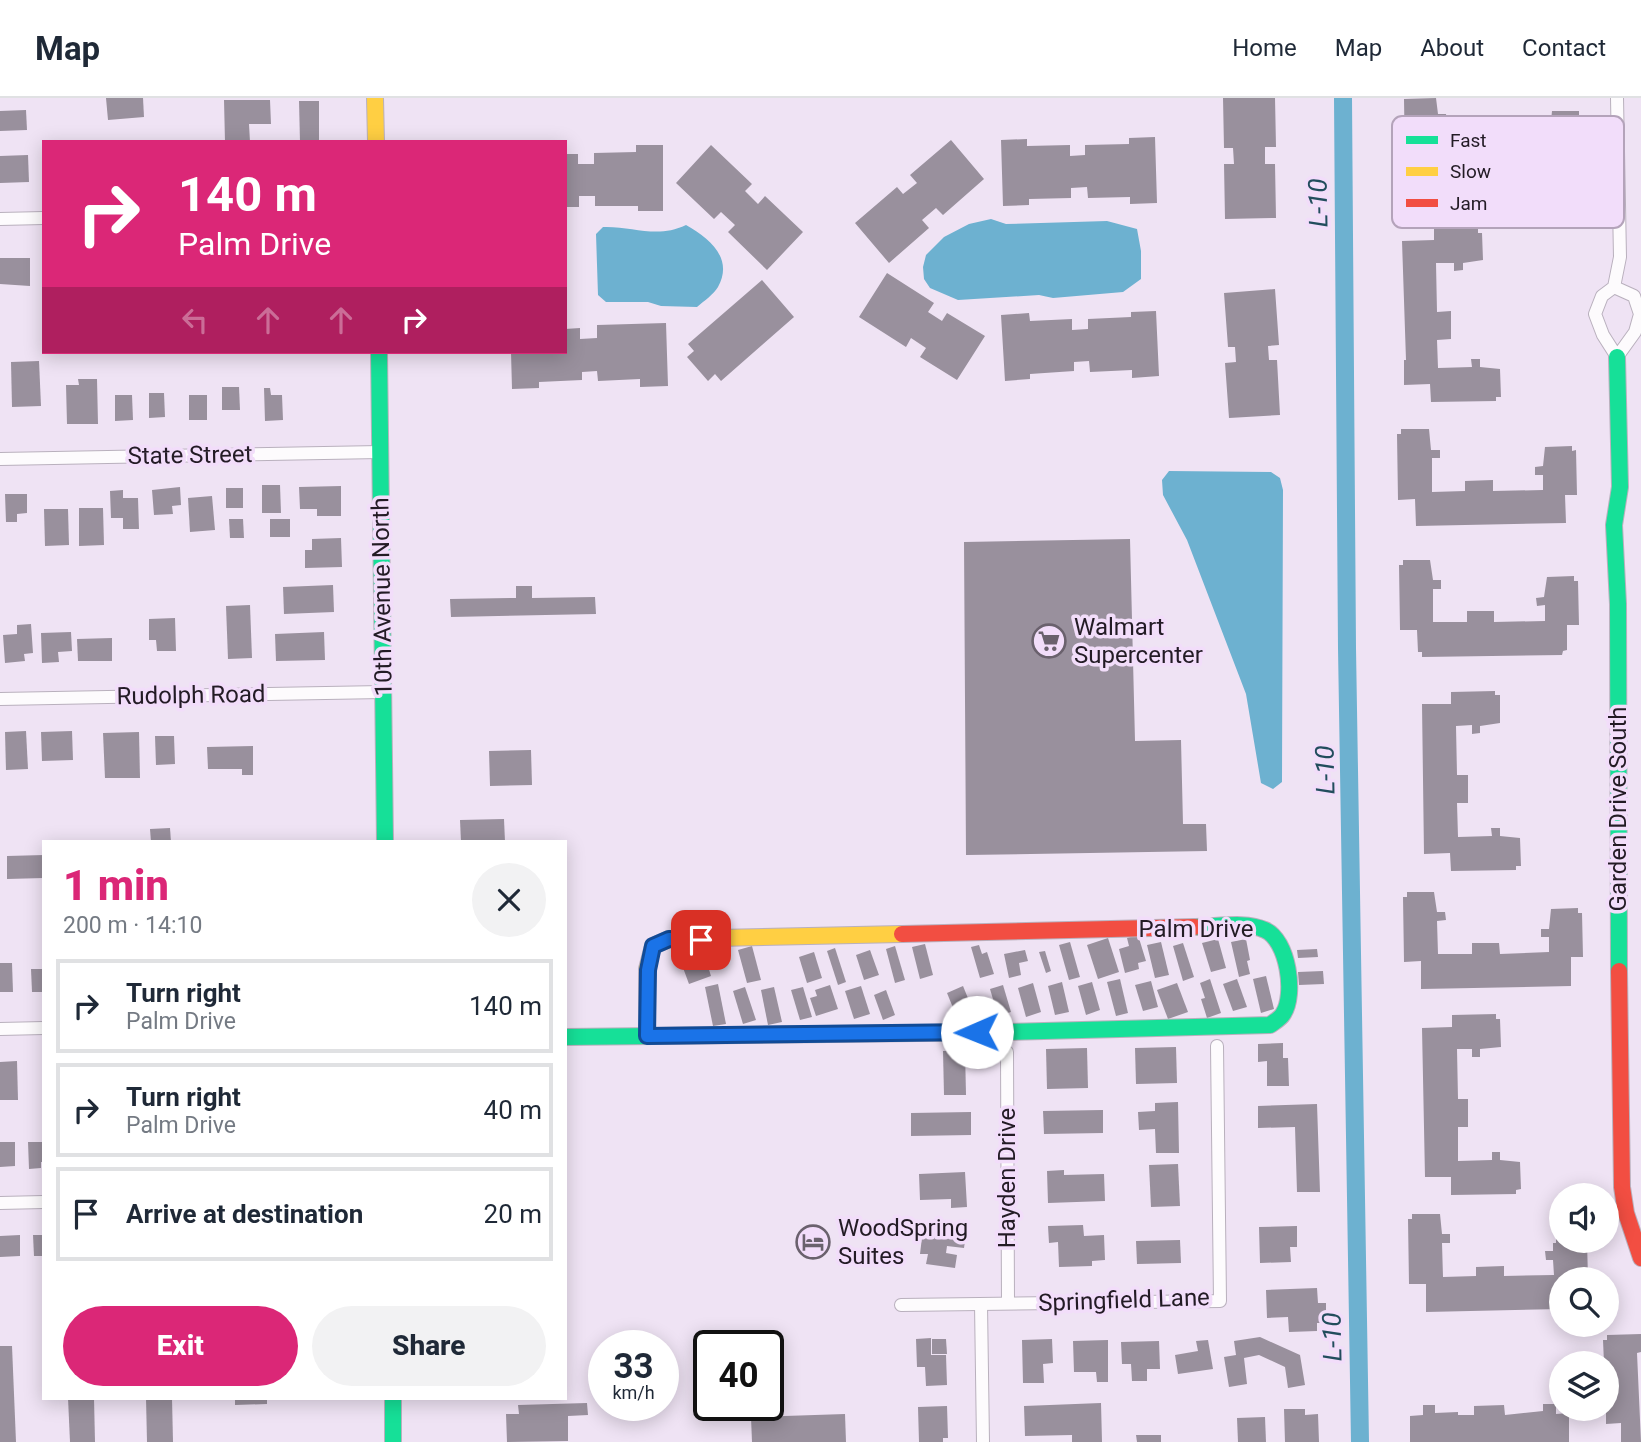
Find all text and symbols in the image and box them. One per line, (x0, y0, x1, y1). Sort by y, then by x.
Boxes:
text: Map (35, 29, 100, 68)
text: Home (1232, 34, 1297, 62)
text: Map (1335, 34, 1382, 62)
text: About (1420, 34, 1484, 62)
text: Contact (1522, 34, 1606, 62)
legend (1392, 116, 1624, 228)
text: Fast (1450, 129, 1487, 152)
text: Slow (1450, 160, 1491, 183)
text: 140 m (178, 166, 317, 223)
icon: right (63, 168, 154, 259)
water label: L-10 (1303, 178, 1333, 228)
text: Jam (1450, 192, 1487, 215)
text: Palm Drive (178, 225, 331, 263)
icon: left (176, 301, 214, 339)
icon: ahead (249, 301, 287, 339)
icon: ahead (322, 301, 360, 339)
icon: right (395, 301, 433, 339)
street label: State Street (127, 440, 253, 470)
street label: 10th Avenue North (366, 497, 398, 697)
place label: Walmart Supercenter (1074, 613, 1203, 669)
supermarket icon: Walmart Supercenter (1030, 622, 1068, 660)
street label: Rudolph Road (116, 680, 266, 710)
street label: Garden Drive South (1604, 707, 1632, 911)
water label: L-10 (1310, 745, 1340, 795)
text: 1 min (63, 861, 169, 910)
button: close (472, 863, 546, 937)
pin (671, 910, 731, 970)
text: 200 m · 14:10 (63, 912, 202, 939)
street label: Palm Drive (1139, 915, 1253, 943)
icon: arrive (682, 921, 720, 959)
text: Turn right (126, 978, 241, 1008)
icon: right (67, 987, 105, 1025)
text: 140 m (469, 991, 542, 1021)
position arrow (940, 995, 1014, 1069)
text: Palm Drive (126, 1008, 236, 1035)
text: Turn right (126, 1082, 241, 1112)
icon: right (67, 1091, 105, 1129)
text: 40 m (484, 1095, 542, 1125)
street label: Hayden Drive (993, 1108, 1021, 1248)
text: Palm Drive (126, 1112, 236, 1139)
map controls (1549, 1183, 1619, 1421)
button: sound (1549, 1183, 1619, 1253)
icon: arrive (67, 1195, 105, 1233)
text: Arrive at destination (126, 1199, 363, 1229)
text: 20 m (484, 1199, 542, 1229)
place label: WoodSpring Suites (838, 1214, 968, 1270)
hotel icon: WoodSpring Suites (794, 1223, 832, 1261)
button: search (1549, 1267, 1619, 1337)
street label: Springfield Lane (1038, 1283, 1210, 1317)
button: Exit (63, 1306, 298, 1386)
button: Share (312, 1306, 546, 1386)
water label: L-10 (1317, 1312, 1347, 1362)
speed limit sign: 40 (693, 1330, 784, 1421)
text: 33 (613, 1346, 654, 1387)
button: layers (1549, 1351, 1619, 1421)
text: km/h (612, 1382, 655, 1403)

